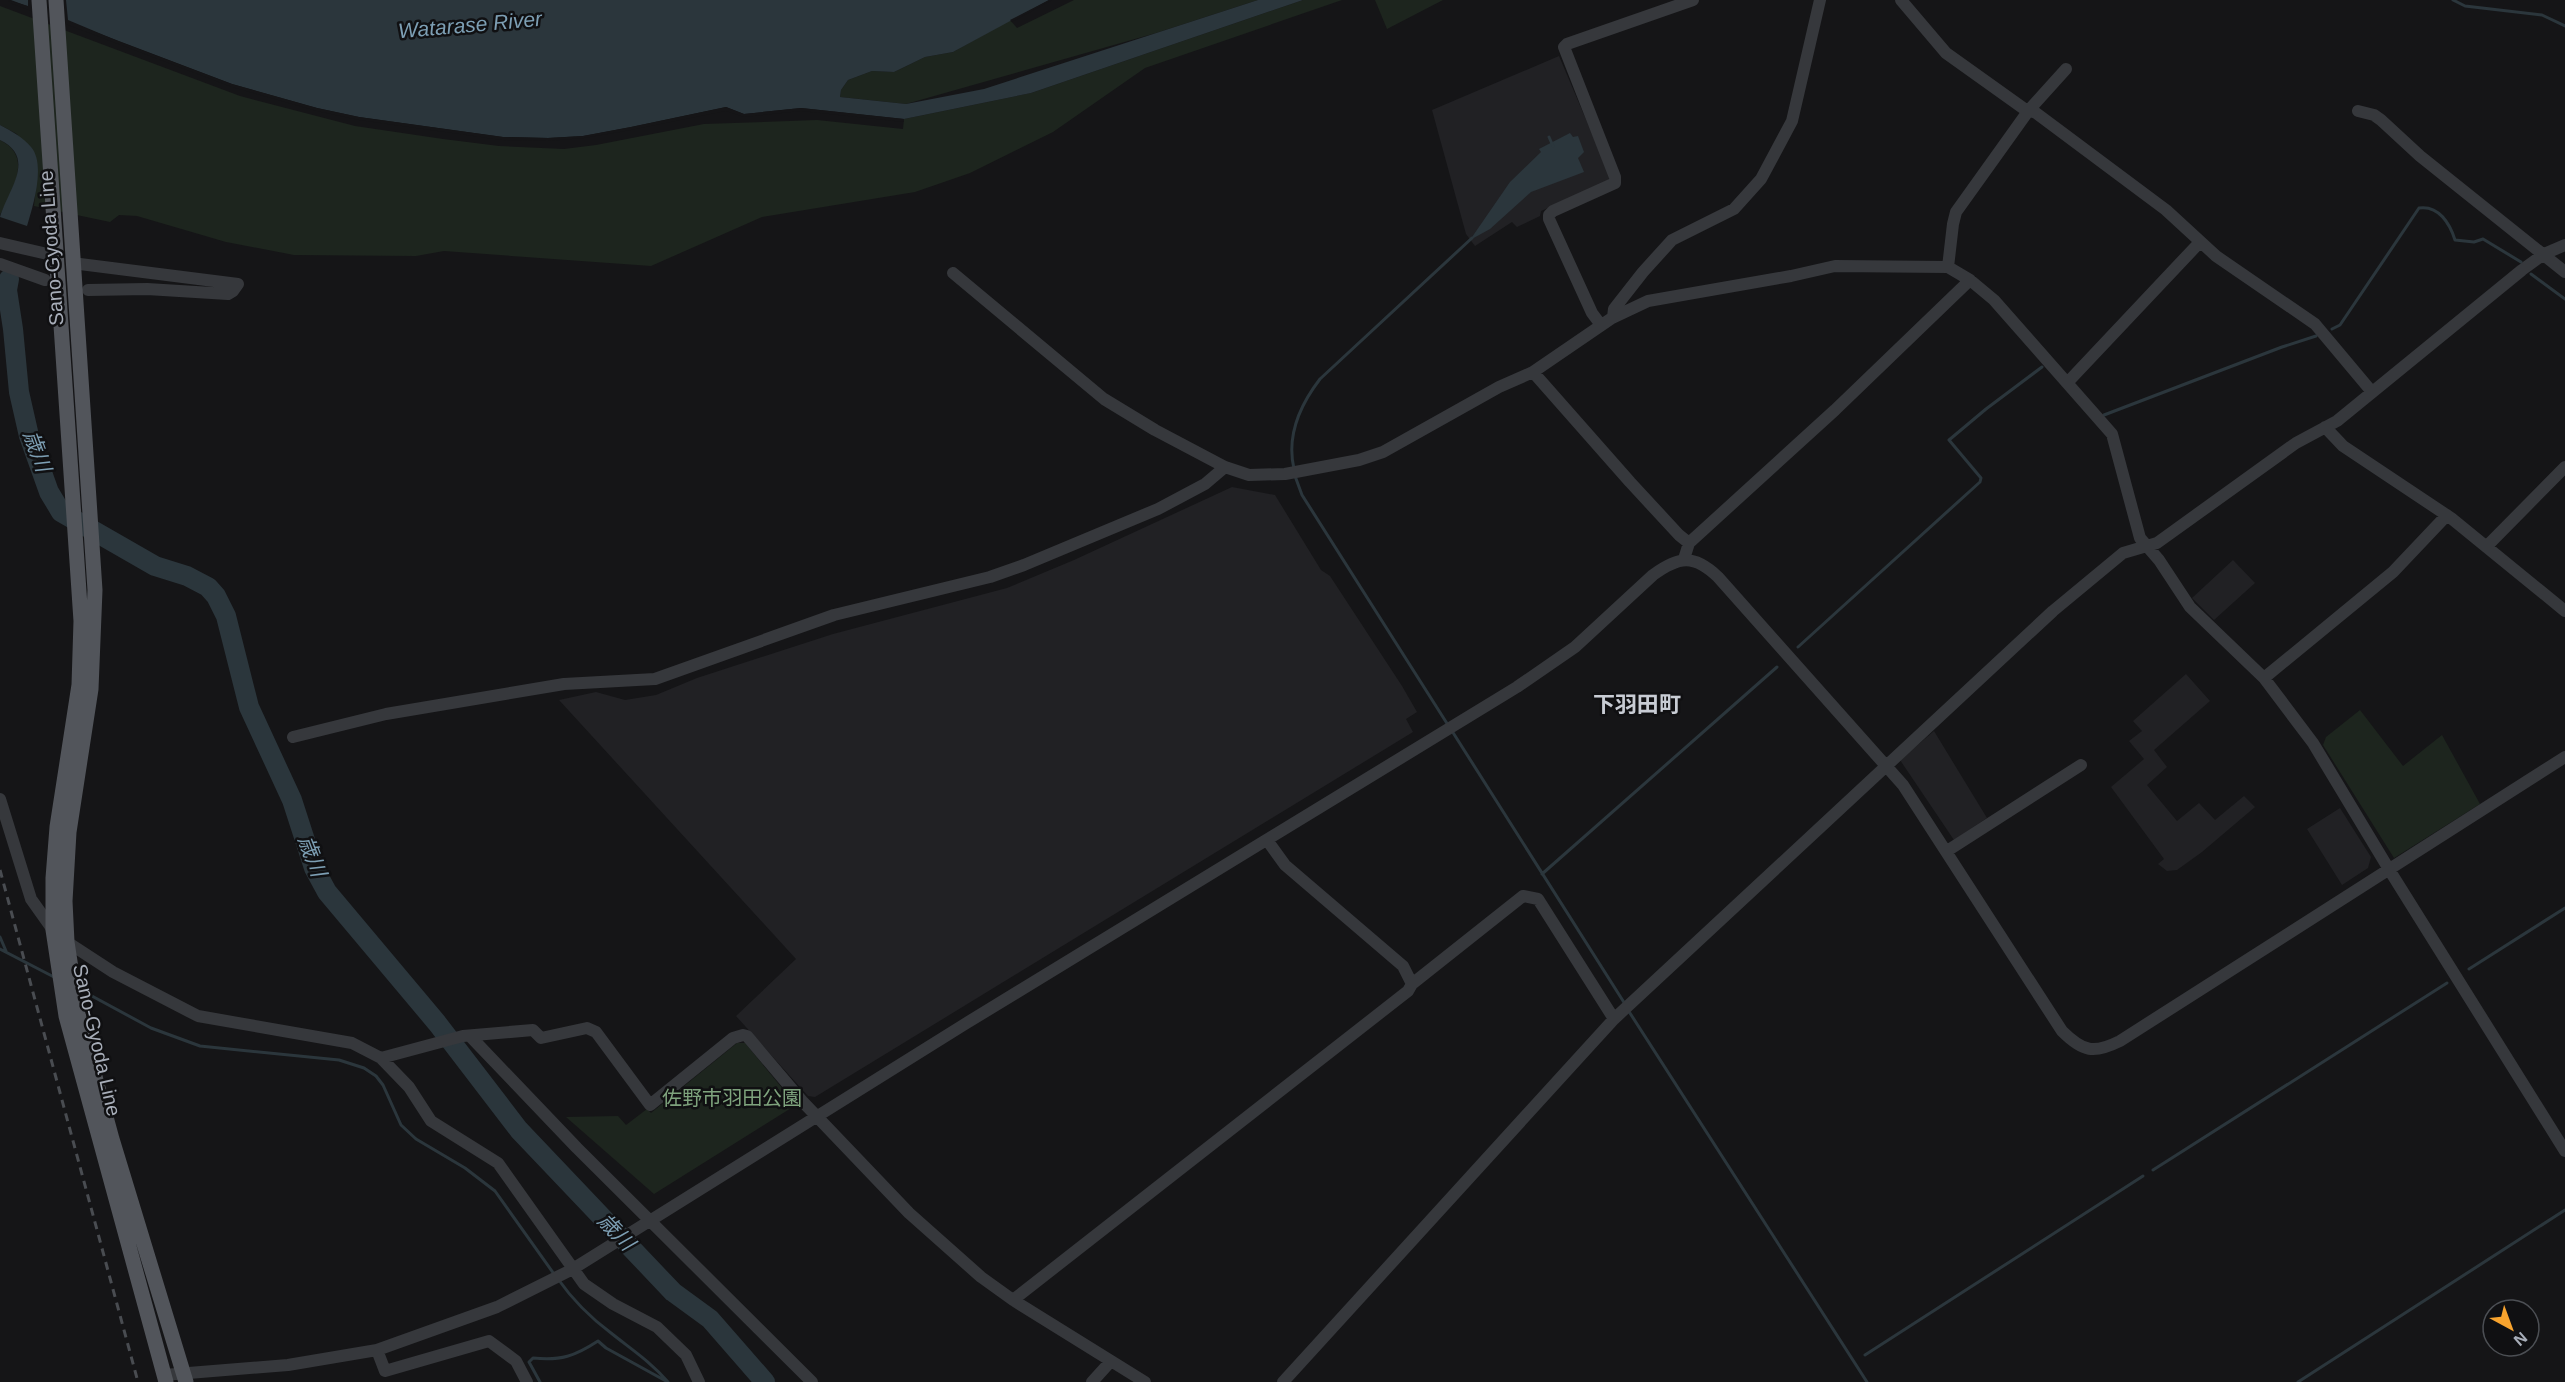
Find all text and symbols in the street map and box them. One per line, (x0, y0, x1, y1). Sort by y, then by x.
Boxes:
water label: Watarase River (397, 7, 544, 42)
street label: Sano-Gyoda Line (35, 170, 67, 326)
water label: 歳川 (19, 427, 56, 476)
district label: 下羽田町 (1593, 692, 1681, 717)
water label: 歳川 (294, 832, 331, 881)
street label: Sano-Gyoda Line (69, 962, 125, 1118)
park label: 佐野市羽田公園 (662, 1087, 802, 1109)
water label: 歳川 (593, 1209, 641, 1256)
north arrow (2481, 1298, 2541, 1358)
text: N (2511, 1329, 2530, 1349)

